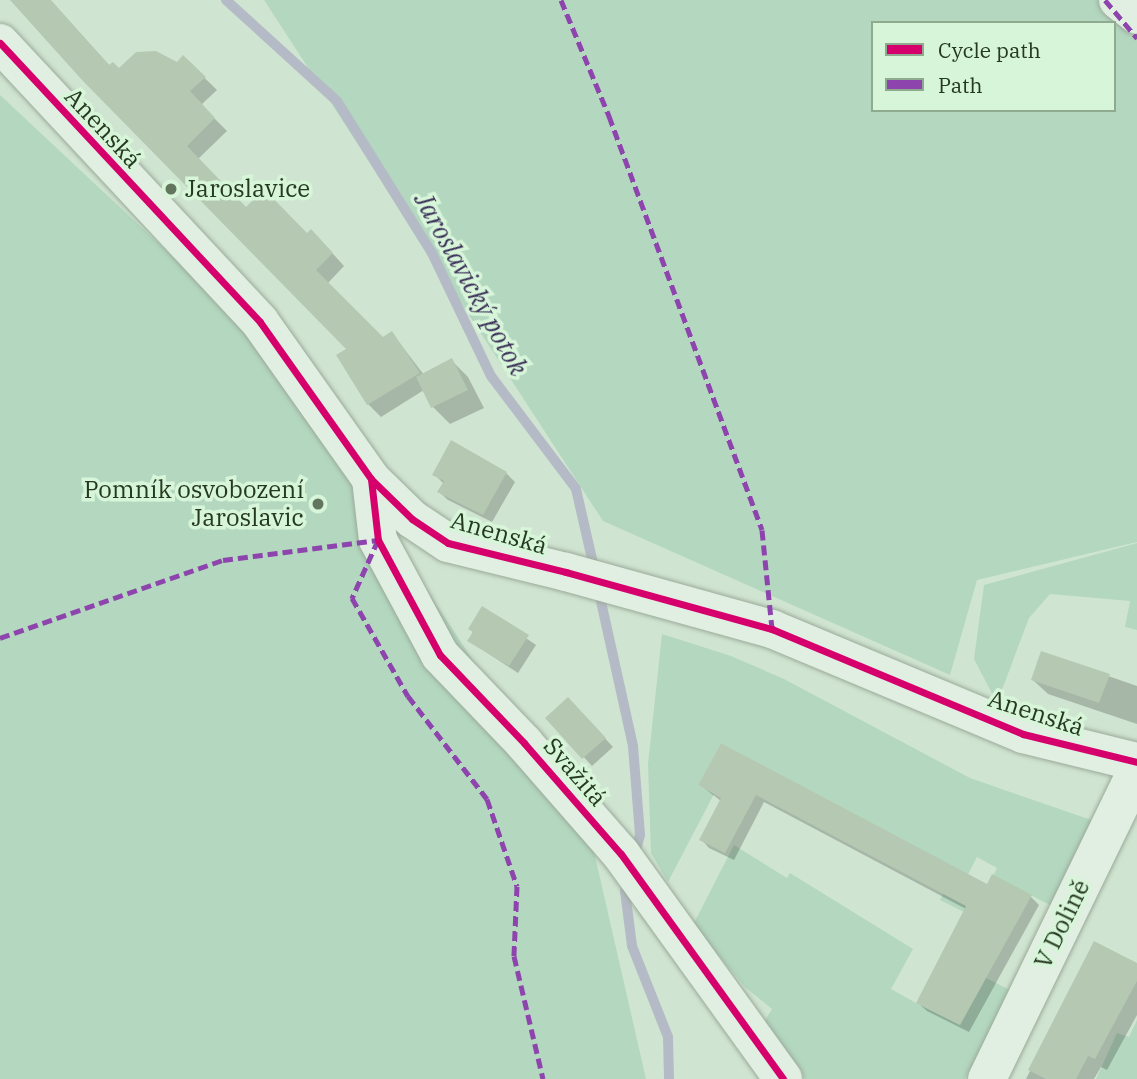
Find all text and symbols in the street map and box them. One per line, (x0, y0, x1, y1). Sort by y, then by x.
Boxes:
legend (871, 21, 1116, 112)
text: Cycle path (938, 36, 1041, 64)
text: Path (938, 71, 983, 99)
street label: Anenská (59, 82, 147, 174)
place label: Jaroslavice (185, 175, 310, 203)
marker: Jaroslavice (163, 181, 179, 197)
water label: Jaroslavický potok (408, 187, 534, 381)
place label: Pomník osvobození Jaroslavic (84, 476, 304, 532)
marker: Pomník osvobození Jaroslavic (310, 496, 326, 512)
street label: Anenská (448, 506, 550, 560)
street label: Anenská (985, 684, 1087, 742)
street label: Svažitá (538, 732, 612, 812)
street label: V Dolině (1028, 875, 1096, 973)

